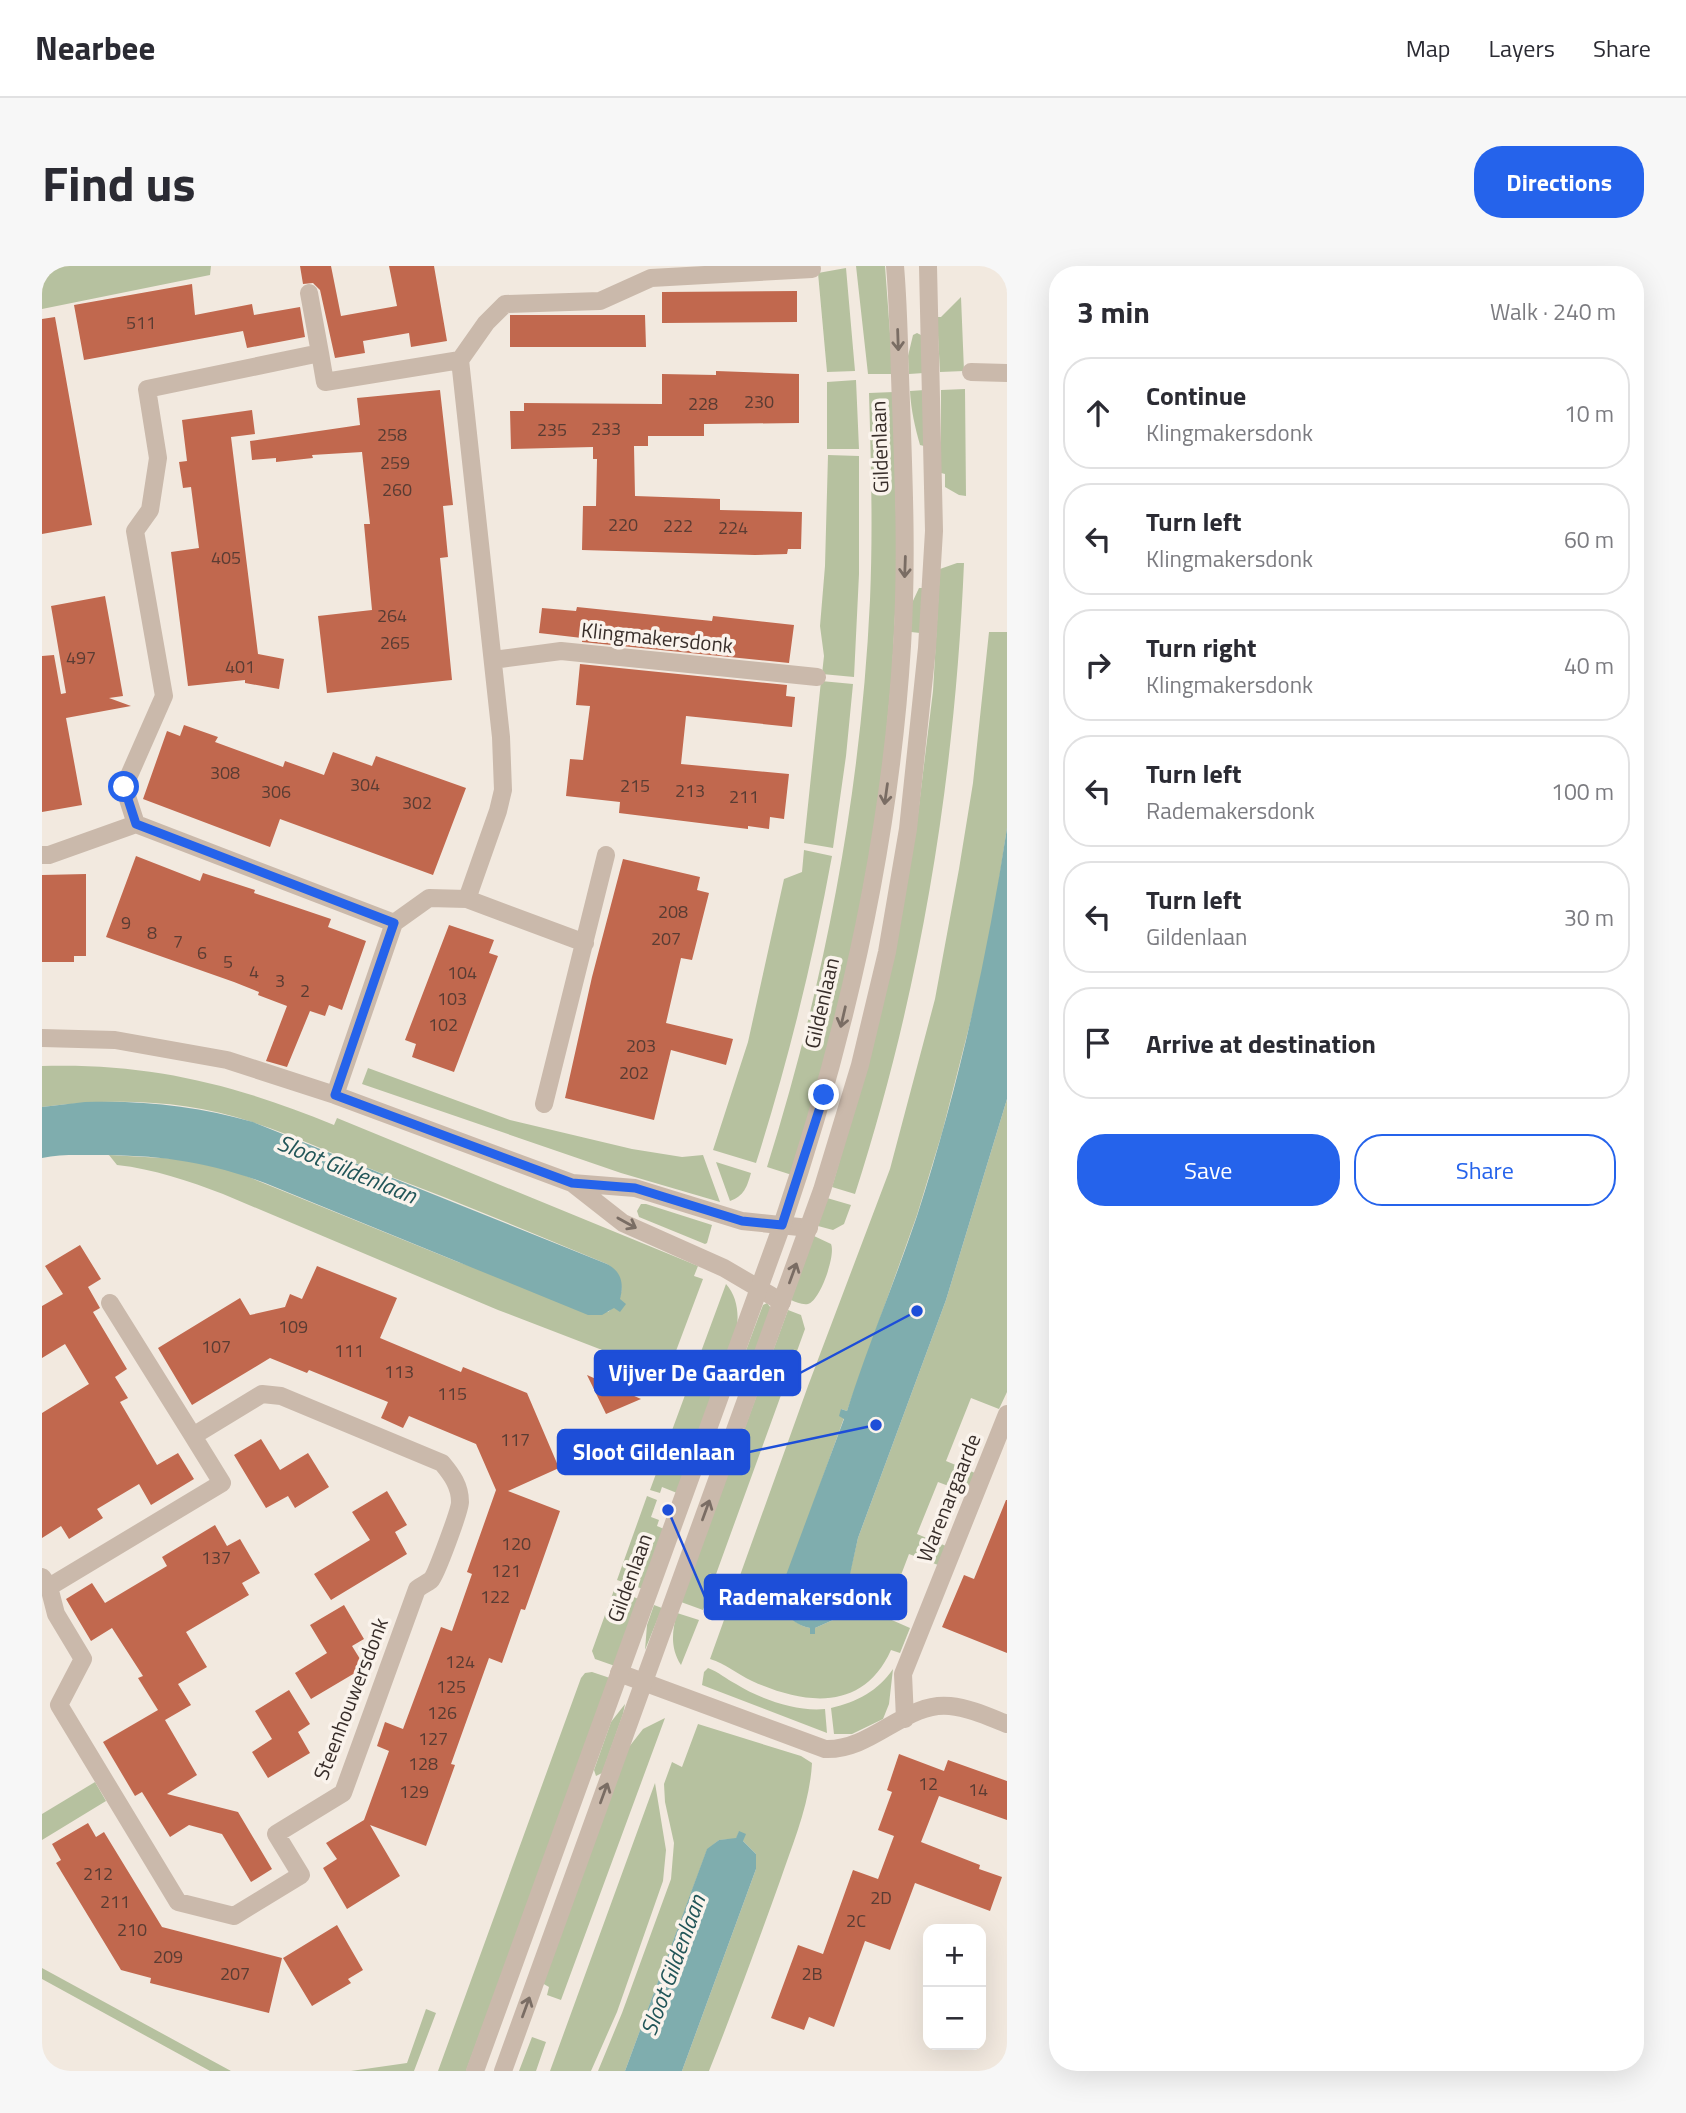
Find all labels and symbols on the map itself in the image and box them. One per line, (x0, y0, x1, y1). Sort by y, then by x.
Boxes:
house number: 511 (126, 309, 156, 336)
one-way arrow (892, 328, 905, 351)
house number: 230 (744, 388, 774, 415)
house number: 228 (688, 390, 718, 417)
street label: Gildenlaan (861, 400, 897, 494)
house number: 233 (591, 415, 621, 442)
house number: 235 (537, 416, 567, 443)
house number: 258 (377, 421, 407, 448)
house number: 259 (380, 449, 410, 476)
house number: 260 (382, 476, 412, 503)
house number: 220 (608, 511, 638, 538)
house number: 222 (663, 512, 693, 539)
house number: 224 (718, 514, 748, 541)
house number: 405 (211, 544, 241, 571)
one-way arrow (898, 556, 911, 579)
house number: 264 (377, 602, 407, 629)
street label: Klingmakersdonk (580, 613, 735, 661)
house number: 265 (380, 629, 410, 656)
house number: 497 (66, 644, 96, 671)
house number: 401 (225, 653, 255, 680)
house number: 308 (210, 759, 240, 786)
route start (108, 771, 139, 802)
house number: 304 (350, 771, 380, 798)
house number: 215 (620, 772, 650, 799)
house number: 213 (675, 777, 705, 804)
house number: 306 (261, 778, 291, 805)
one-way arrow (879, 782, 892, 805)
house number: 211 (729, 783, 759, 810)
house number: 302 (402, 789, 432, 816)
house number: 208 (658, 898, 688, 925)
house number: 9 (121, 909, 131, 936)
house number: 8 (147, 919, 157, 946)
house number: 207 (651, 925, 681, 952)
house number: 7 (173, 928, 183, 955)
house number: 6 (197, 939, 207, 966)
house number: 5 (223, 948, 233, 975)
street label: Gildenlaan (795, 954, 847, 1051)
house number: 4 (249, 958, 259, 985)
house number: 104 (447, 959, 477, 986)
house number: 3 (275, 967, 285, 994)
house number: 2 (300, 977, 310, 1004)
house number: 103 (437, 985, 467, 1012)
one-way arrow (836, 1005, 849, 1028)
house number: 102 (428, 1011, 458, 1038)
house number: 203 (626, 1032, 656, 1059)
house number: 202 (619, 1059, 649, 1086)
route end (808, 1079, 839, 1110)
water label: Sloot Gildenlaan (272, 1125, 422, 1213)
one-way arrow (616, 1217, 636, 1231)
one-way arrow (787, 1263, 800, 1285)
house number: 109 (278, 1313, 308, 1340)
house number: 107 (201, 1333, 231, 1360)
house number: 111 (334, 1337, 364, 1364)
callout: Vijver De Gaarden (595, 1351, 800, 1395)
text: Vijver De Gaarden (608, 1355, 786, 1390)
house number: 113 (384, 1358, 414, 1385)
house number: 115 (437, 1380, 467, 1407)
house number: 117 (500, 1426, 530, 1453)
street label: Warenargaarde (908, 1429, 988, 1567)
callout: Sloot Gildenlaan (558, 1430, 749, 1474)
text: Sloot Gildenlaan (573, 1434, 735, 1469)
one-way arrow (701, 1499, 713, 1521)
street label: Gildenlaan (598, 1529, 660, 1627)
house number: 120 (501, 1530, 531, 1557)
house number: 137 (201, 1544, 231, 1571)
house number: 121 (491, 1557, 521, 1584)
callout: Rademakersdonk (705, 1575, 906, 1619)
text: Rademakersdonk (718, 1579, 892, 1614)
house number: 122 (480, 1583, 510, 1610)
street label: Steenhouwersdonk (304, 1613, 396, 1784)
house number: 124 (445, 1648, 475, 1675)
house number: 125 (436, 1673, 466, 1700)
house number: 126 (427, 1699, 457, 1726)
house number: 127 (418, 1725, 448, 1752)
house number: 128 (408, 1750, 438, 1777)
house number: 12 (918, 1770, 938, 1797)
house number: 14 (968, 1776, 988, 1803)
house number: 129 (399, 1778, 429, 1805)
one-way arrow (598, 1782, 611, 1804)
house number: 212 (83, 1860, 113, 1887)
house number: 2D (870, 1884, 892, 1911)
house number: 211 (100, 1888, 130, 1915)
water label: Sloot Gildenlaan (631, 1889, 714, 2040)
house number: 2C (846, 1907, 866, 1934)
house number: 210 (117, 1916, 147, 1943)
house number: 209 (153, 1943, 183, 1970)
house number: 207 (220, 1960, 250, 1987)
house number: 2B (801, 1960, 823, 1987)
one-way arrow (521, 1996, 533, 2018)

